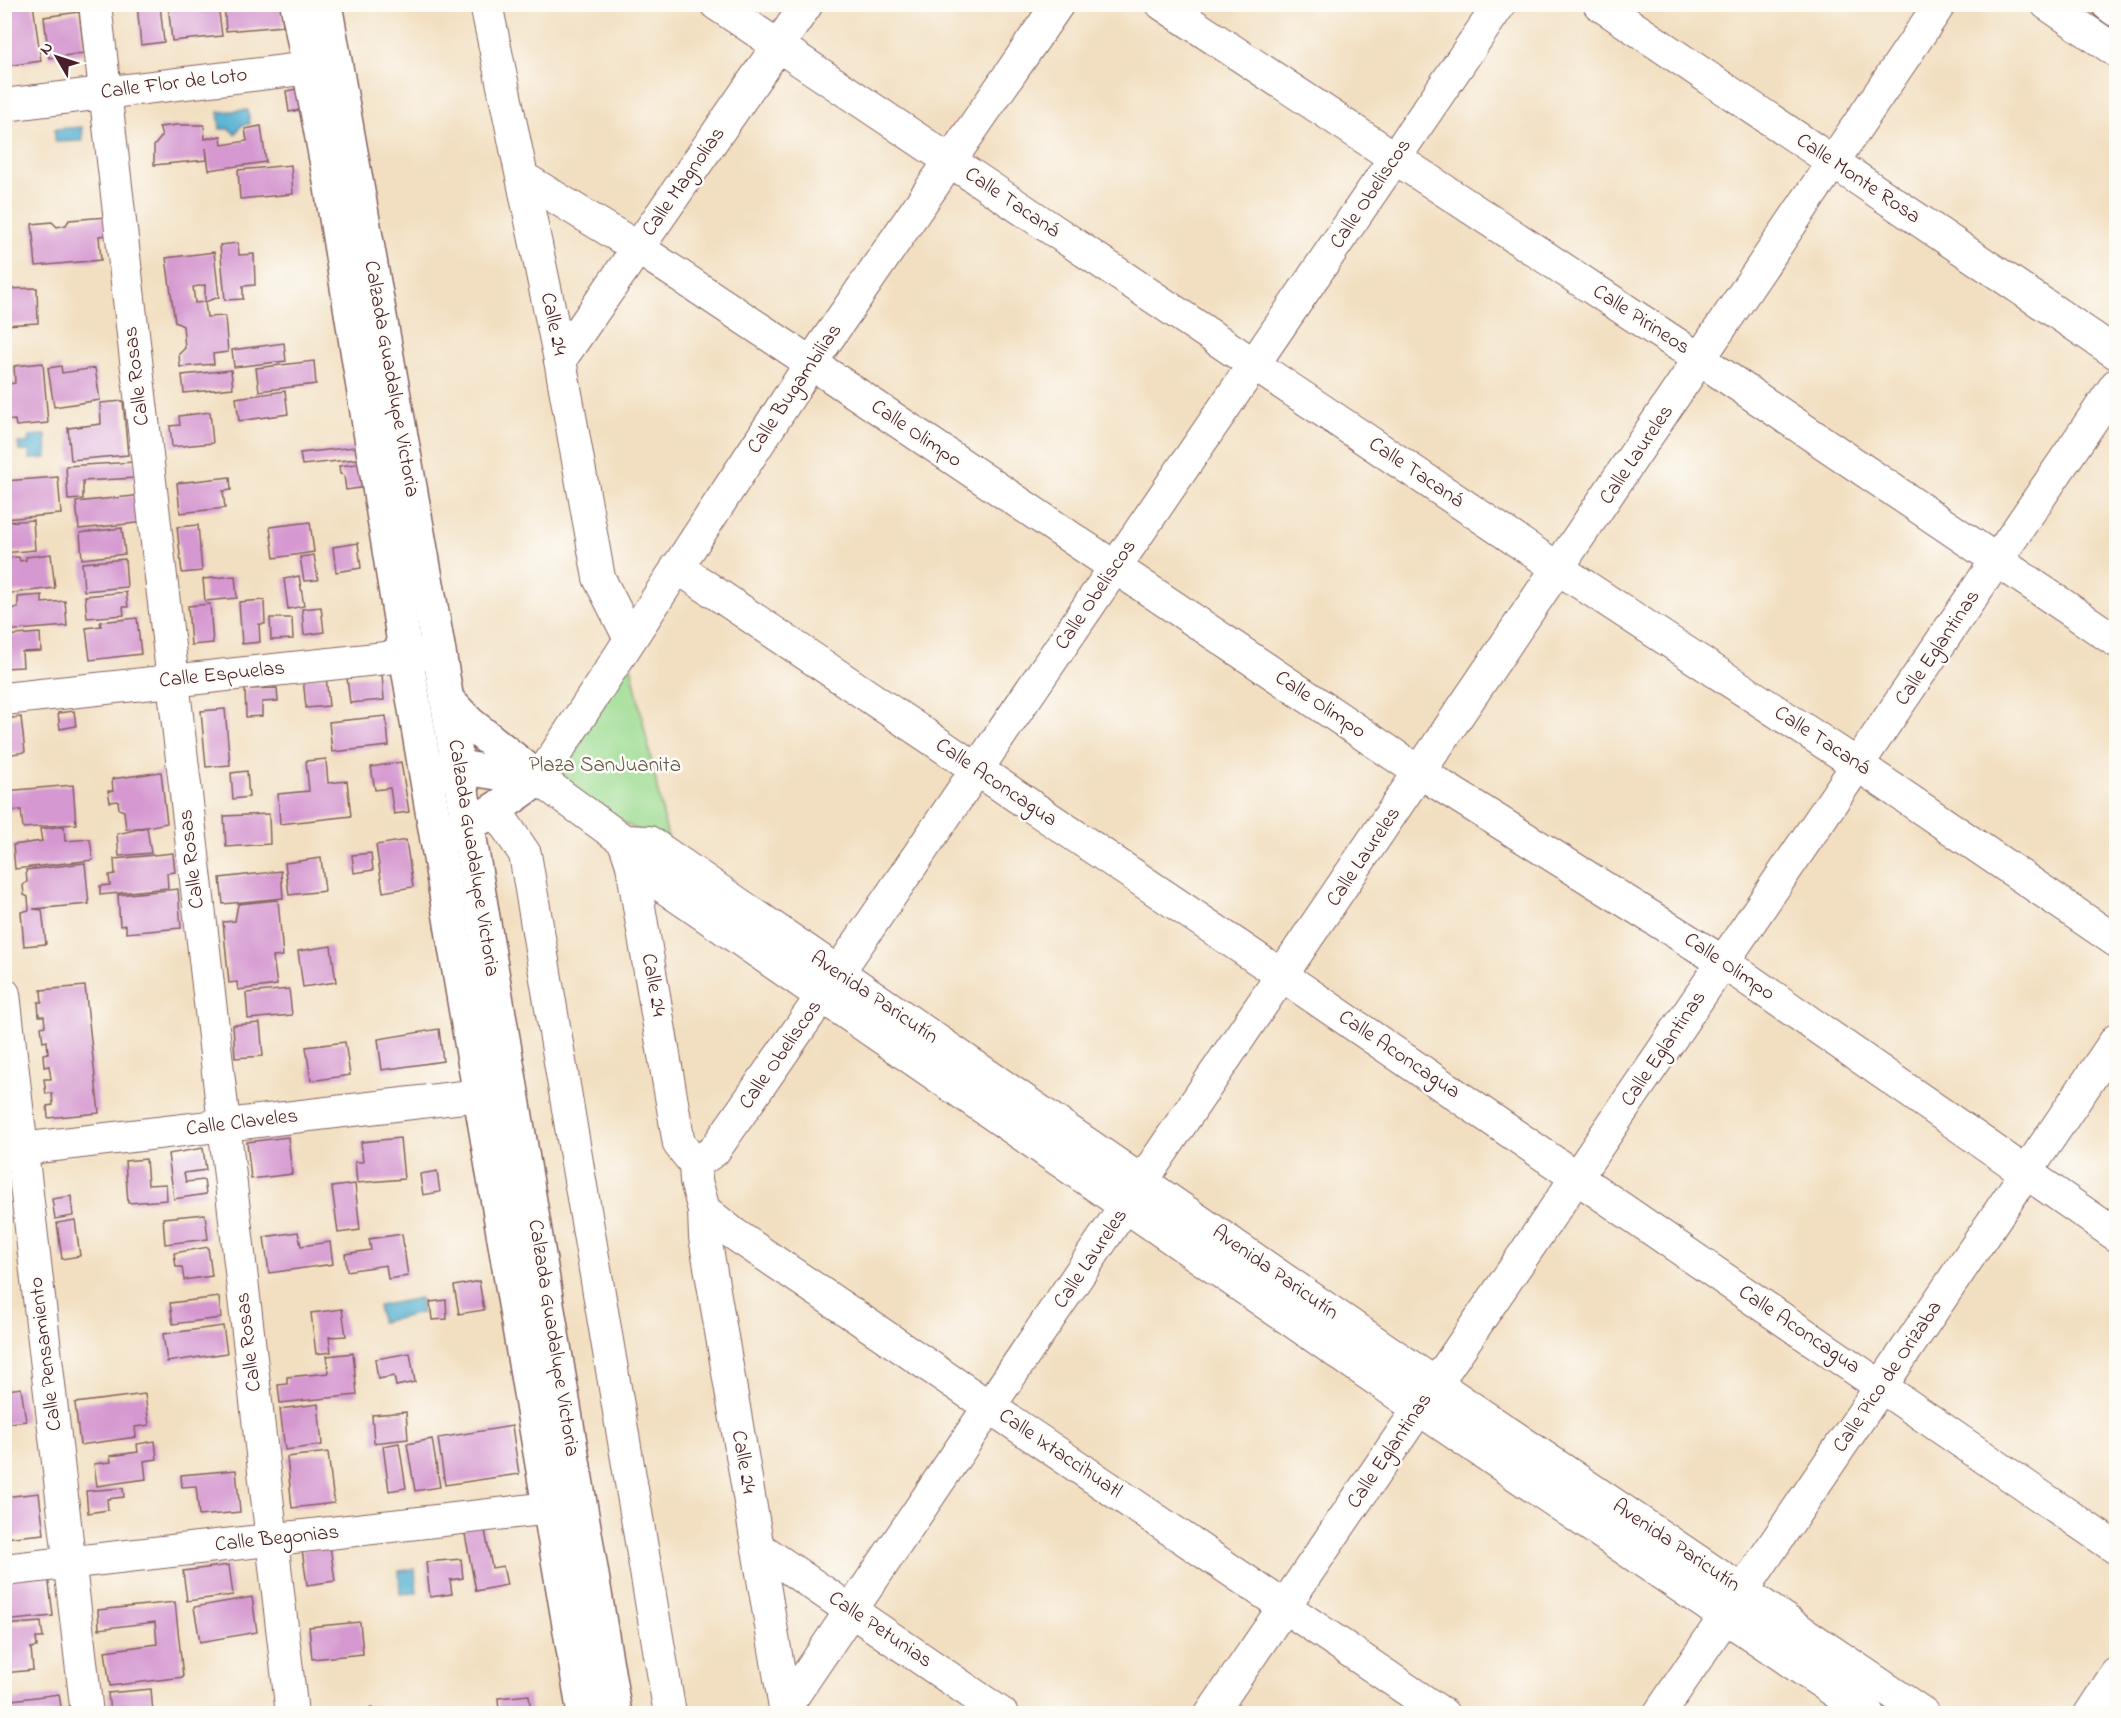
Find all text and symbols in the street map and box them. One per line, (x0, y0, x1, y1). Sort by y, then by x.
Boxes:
north arrow (27, 27, 87, 87)
text: N (34, 37, 60, 61)
street label: Calle Flor de Loto (99, 60, 249, 108)
street label: Calle Magnolias (635, 121, 735, 244)
street label: Calle Monte Rosa (1790, 126, 1926, 232)
street label: Calle Obeliscos (1323, 133, 1419, 255)
street label: Calle Tacaná (958, 160, 1066, 246)
street label: Calzada Guadalupe Victoria (355, 258, 427, 500)
street label: Calle Pirineos (1586, 277, 1696, 363)
street label: Calle 24 (532, 290, 574, 359)
street label: Calle Bugambilias (740, 318, 852, 462)
street label: Calle Rosas (116, 325, 158, 427)
street label: Calle Olimpo (864, 392, 968, 476)
street label: Calle Laureles (1592, 399, 1682, 511)
street label: Calle Tacaná (1362, 430, 1470, 516)
street label: Calle Obeliscos (1048, 534, 1144, 656)
street label: Calle Eglantinas (1888, 584, 1990, 713)
street label: Calle Espuelas (158, 653, 286, 697)
street label: Calle Olimpo (1268, 663, 1372, 747)
street label: Calle Tacaná (1768, 699, 1876, 784)
street label: Calle Aconcagua (928, 731, 1063, 837)
street label: Calzada Guadalupe Victoria (439, 737, 507, 979)
park label: Plaza SanJuanita (529, 751, 681, 781)
street label: Calle Laureles (1319, 801, 1409, 913)
street label: Calle Rosas (171, 808, 213, 910)
street label: Calle Olimpo (1677, 925, 1781, 1009)
street label: Avenida Paricutín (804, 944, 944, 1052)
street label: Calle 24 (633, 951, 673, 1019)
street label: Calle Eglantinas (1614, 985, 1716, 1114)
street label: Calle Obeliscos (732, 994, 830, 1116)
street label: Calle Aconcagua (1331, 1003, 1466, 1109)
street label: Calle Claveles (184, 1101, 300, 1145)
street label: Calle Laureles (1046, 1203, 1136, 1315)
street label: Calzada Guadalupe Victoria (519, 1217, 587, 1459)
street label: Avenida Paricutín (1206, 1218, 1344, 1328)
street label: Calle Pensamiento (22, 1275, 70, 1433)
street label: Calle Aconcagua (1731, 1278, 1866, 1384)
street label: Calle Rosas (228, 1291, 270, 1393)
street label: Calle Pico de Orizaba (1826, 1295, 1950, 1459)
street label: Calle Eglantinas (1340, 1387, 1442, 1516)
street label: Calle Ixtaccihuatl (992, 1401, 1128, 1507)
street label: Calle 24 (723, 1428, 763, 1496)
street label: Avenida Paricutín (1606, 1492, 1746, 1600)
street label: Calle Begonias (213, 1518, 341, 1562)
street label: Calle Petunias (822, 1584, 938, 1676)

